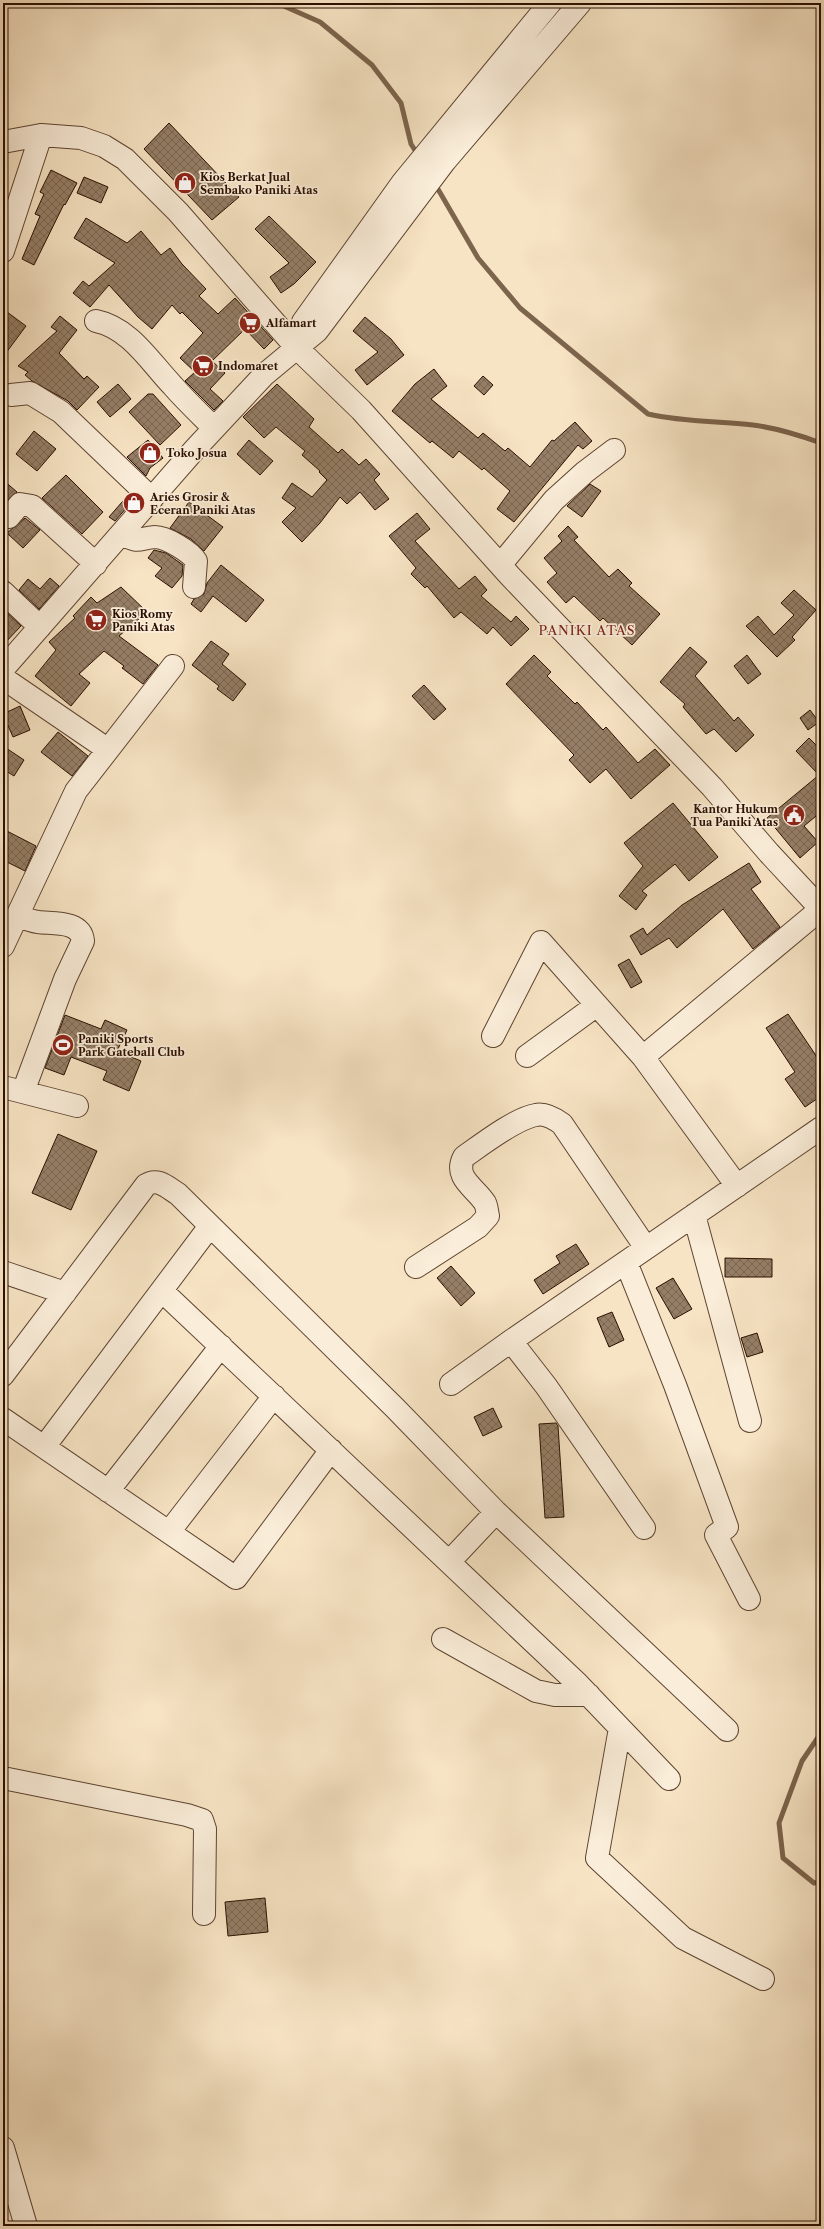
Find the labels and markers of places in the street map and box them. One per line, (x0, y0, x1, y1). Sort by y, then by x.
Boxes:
shop icon: Kios Berkat Jual Sembako Paniki Atas (172, 170, 198, 196)
place label: Kios Berkat Jual Sembako Paniki Atas (200, 170, 318, 197)
supermarket icon: Alfamart (237, 310, 263, 336)
place label: Alfamart (265, 316, 317, 330)
supermarket icon: Indomaret (190, 353, 216, 379)
place label: Indomaret (218, 359, 279, 373)
shop icon: Toko Josua (137, 440, 163, 466)
place label: Toko Josua (166, 446, 228, 460)
shop icon: Aries Grosir & Eceran Paniki Atas (121, 490, 147, 516)
place label: Aries Grosir & Eceran Paniki Atas (149, 490, 255, 517)
supermarket icon: Kios Romy Paniki Atas (83, 607, 109, 633)
place label: Kios Romy Paniki Atas (112, 607, 175, 634)
place label: Kantor Hukum Tua Paniki Atas (691, 802, 778, 829)
public building icon: Kantor Hukum Tua Paniki Atas (781, 802, 807, 828)
sports icon: Paniki Sports Park Gateball Club (50, 1032, 76, 1058)
place label: Paniki Sports Park Gateball Club (78, 1032, 185, 1059)

